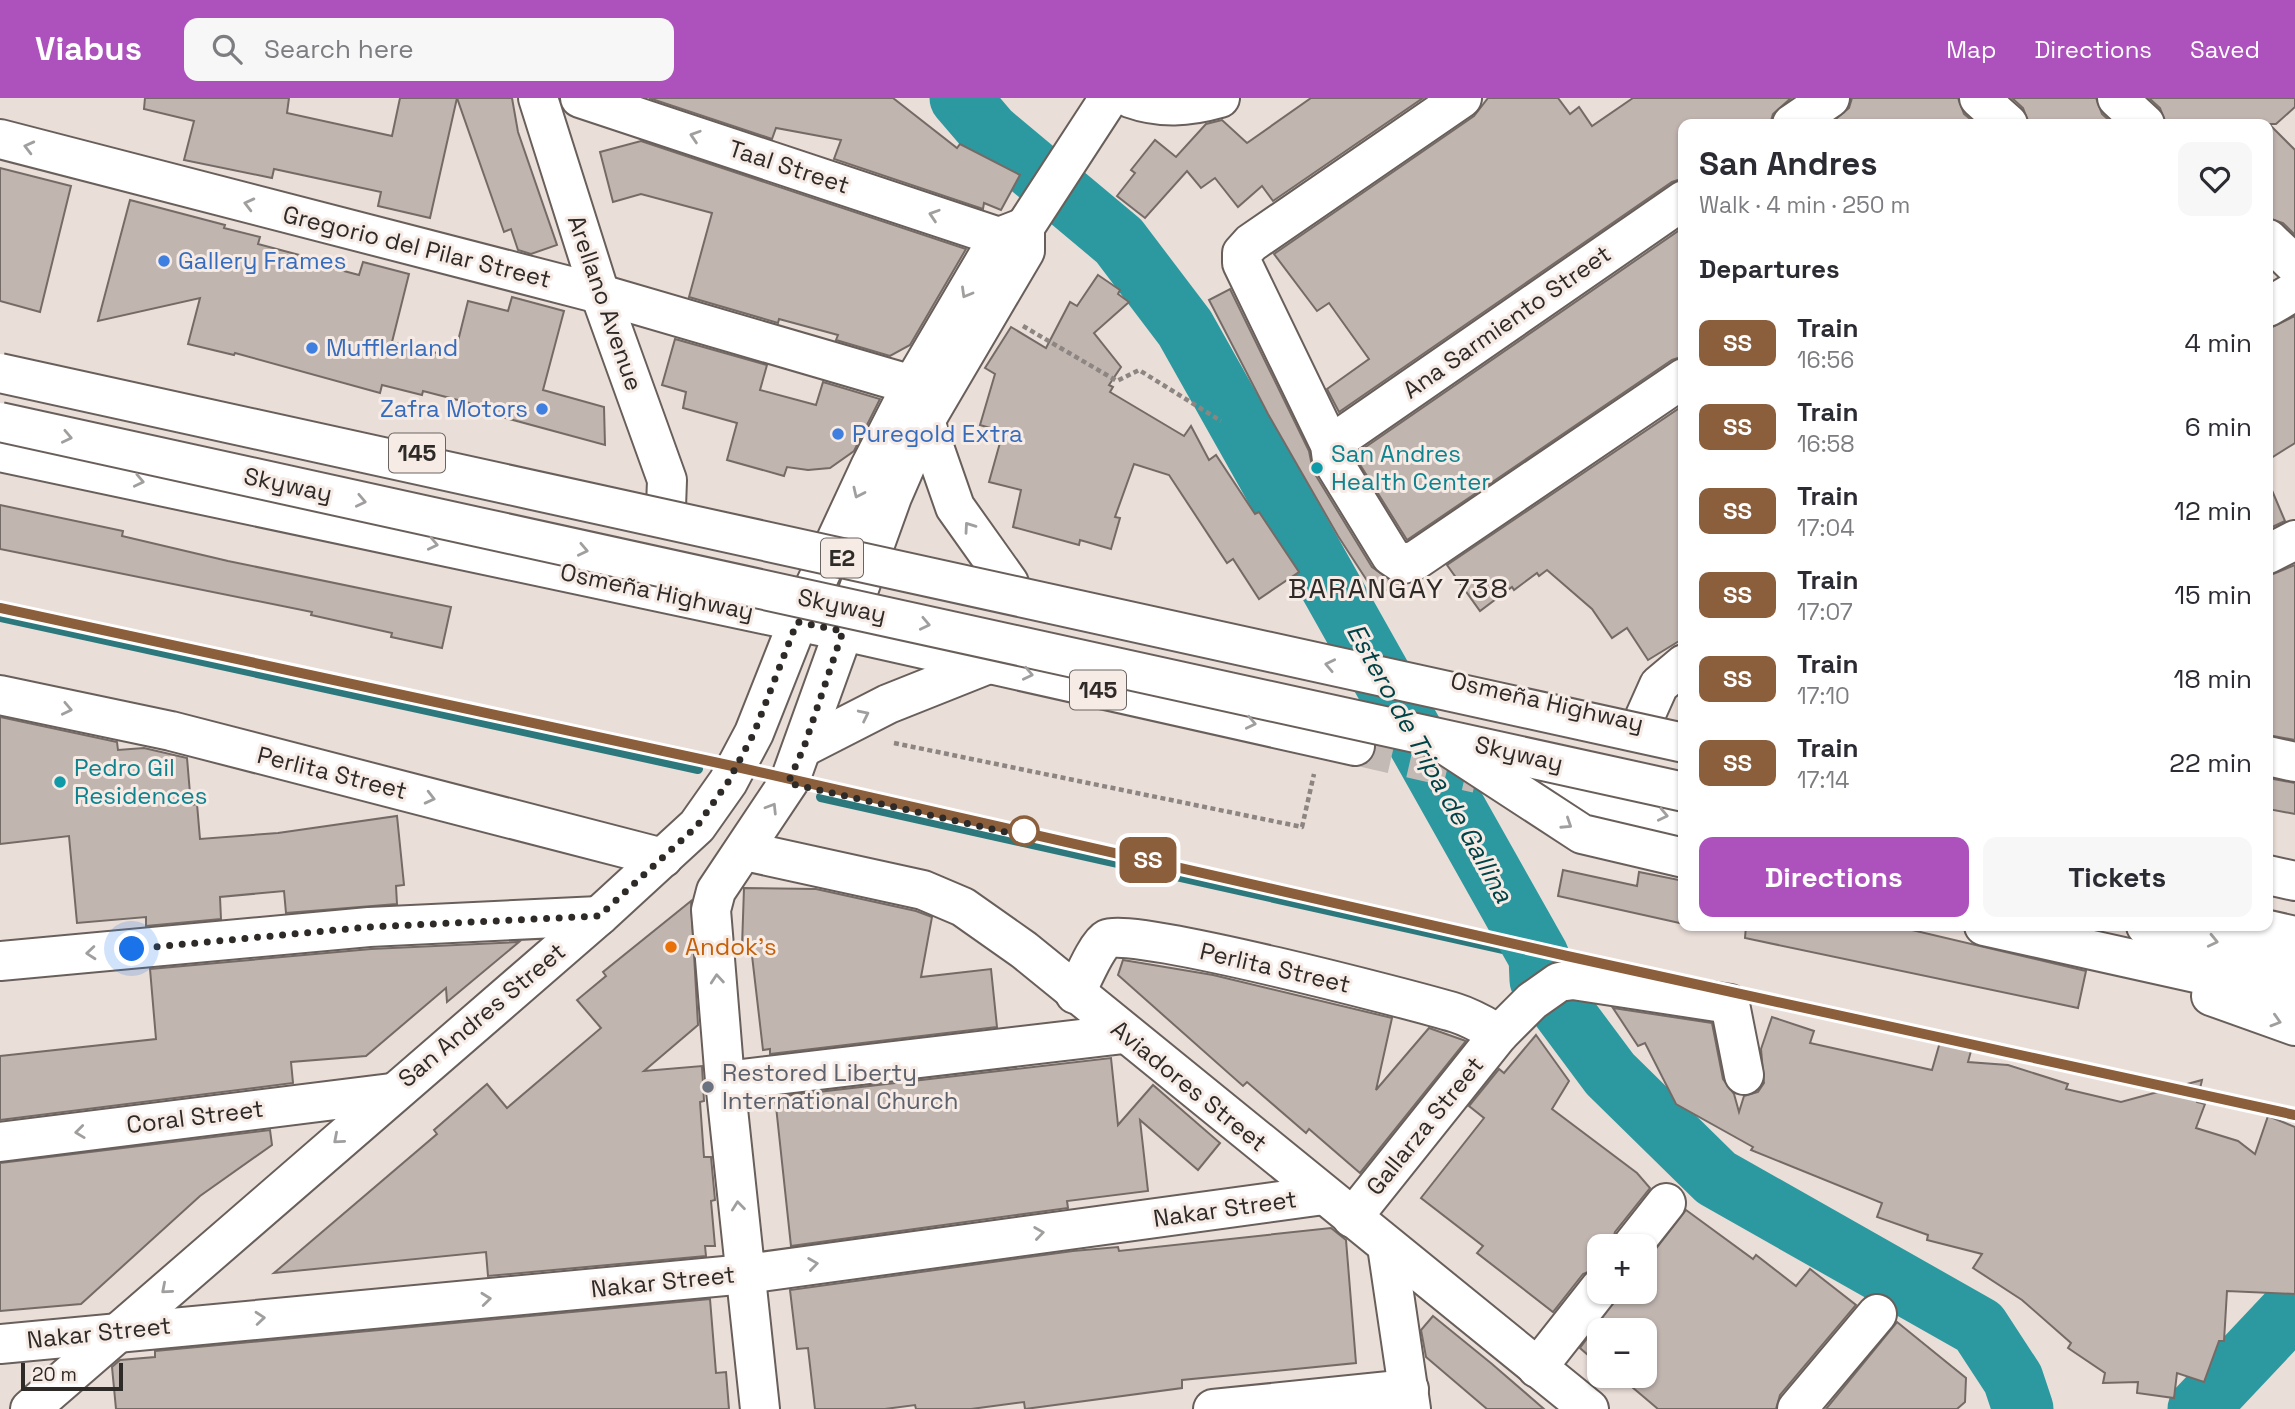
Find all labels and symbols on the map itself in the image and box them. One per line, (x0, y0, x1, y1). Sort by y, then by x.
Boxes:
one-way arrow (689, 130, 701, 144)
street label: Taal Street (725, 132, 853, 201)
one-way arrow (23, 141, 35, 155)
one-way arrow (243, 198, 255, 212)
street label: Gregorio del Pilar Street (280, 198, 554, 295)
one-way arrow (928, 209, 941, 223)
street label: Arellano Avenue (561, 211, 650, 395)
street label: Ana Sarmiento Street (1396, 238, 1617, 405)
place label: Gallery Frames (178, 245, 346, 276)
marker: Gallery Frames (156, 253, 172, 269)
one-way arrow (961, 285, 974, 298)
place label: Mufflerland (326, 332, 458, 363)
marker: Mufflerland (304, 340, 320, 356)
place label: Zafra Motors (380, 393, 528, 424)
marker: Zafra Motors (534, 401, 550, 417)
place label: Puregold Extra (852, 418, 1023, 449)
marker: Puregold Extra (830, 426, 846, 442)
one-way arrow (61, 428, 73, 443)
road number: 145 (389, 434, 445, 472)
place label: San Andres Health Center (1331, 438, 1490, 497)
street label: Skyway (241, 460, 335, 509)
marker: San Andres Health Center (1309, 460, 1325, 476)
one-way arrow (133, 473, 145, 488)
one-way arrow (852, 485, 866, 498)
one-way arrow (355, 493, 367, 507)
one-way arrow (965, 522, 977, 535)
one-way arrow (427, 536, 439, 551)
road number: E2 (821, 538, 863, 578)
one-way arrow (577, 541, 589, 556)
street label: Osmeña Highway (558, 556, 757, 627)
district label: BARANGAY 738 (1288, 570, 1510, 606)
street label: Skyway (795, 581, 889, 630)
one-way arrow (919, 616, 931, 630)
water label: Estero de Tripa de Gallina (1339, 617, 1521, 909)
one-way arrow (1324, 658, 1336, 673)
street label: Osmeña Highway (1448, 664, 1647, 739)
one-way arrow (1022, 666, 1034, 681)
road number: 145 (1070, 670, 1126, 710)
one-way arrow (61, 701, 73, 715)
one-way arrow (857, 710, 869, 724)
one-way arrow (1244, 715, 1256, 730)
street label: Skyway (1472, 728, 1566, 779)
street label: Perlita Street (254, 739, 410, 806)
place label: Pedro Gil Residences (74, 752, 207, 811)
marker: Pedro Gil Residences (52, 774, 68, 790)
one-way arrow (424, 790, 436, 804)
one-way arrow (764, 803, 777, 816)
one-way arrow (1657, 806, 1669, 821)
unlabelled marker (1009, 816, 1039, 846)
one-way arrow (1559, 816, 1572, 829)
line badge: SS (1116, 837, 1180, 883)
your location (114, 931, 149, 966)
place label: Andok's (685, 931, 777, 962)
one-way arrow (2207, 933, 2219, 948)
street label: San Andres Street (392, 935, 572, 1094)
street label: Perlita Street (1197, 935, 1353, 1000)
marker: Andok's (663, 939, 679, 955)
one-way arrow (86, 945, 97, 960)
one-way arrow (710, 974, 725, 985)
one-way arrow (2269, 1012, 2281, 1027)
street label: Aviadores Street (1105, 1013, 1274, 1158)
street label: Gallarza Street (1359, 1050, 1490, 1201)
place label: Restored Liberty International Church (722, 1057, 958, 1116)
marker: Restored Liberty International Church (700, 1079, 716, 1095)
street label: Coral Street (125, 1093, 265, 1140)
one-way arrow (74, 1124, 86, 1139)
one-way arrow (333, 1131, 346, 1143)
street label: Nakar Street (1151, 1183, 1299, 1234)
one-way arrow (731, 1200, 746, 1212)
one-way arrow (1033, 1226, 1044, 1241)
one-way arrow (807, 1256, 819, 1271)
street label: Nakar Street (589, 1259, 737, 1304)
one-way arrow (161, 1281, 174, 1293)
one-way arrow (481, 1292, 492, 1307)
street label: Nakar Street (25, 1310, 173, 1355)
one-way arrow (254, 1311, 265, 1326)
scale bar (21, 1360, 122, 1392)

